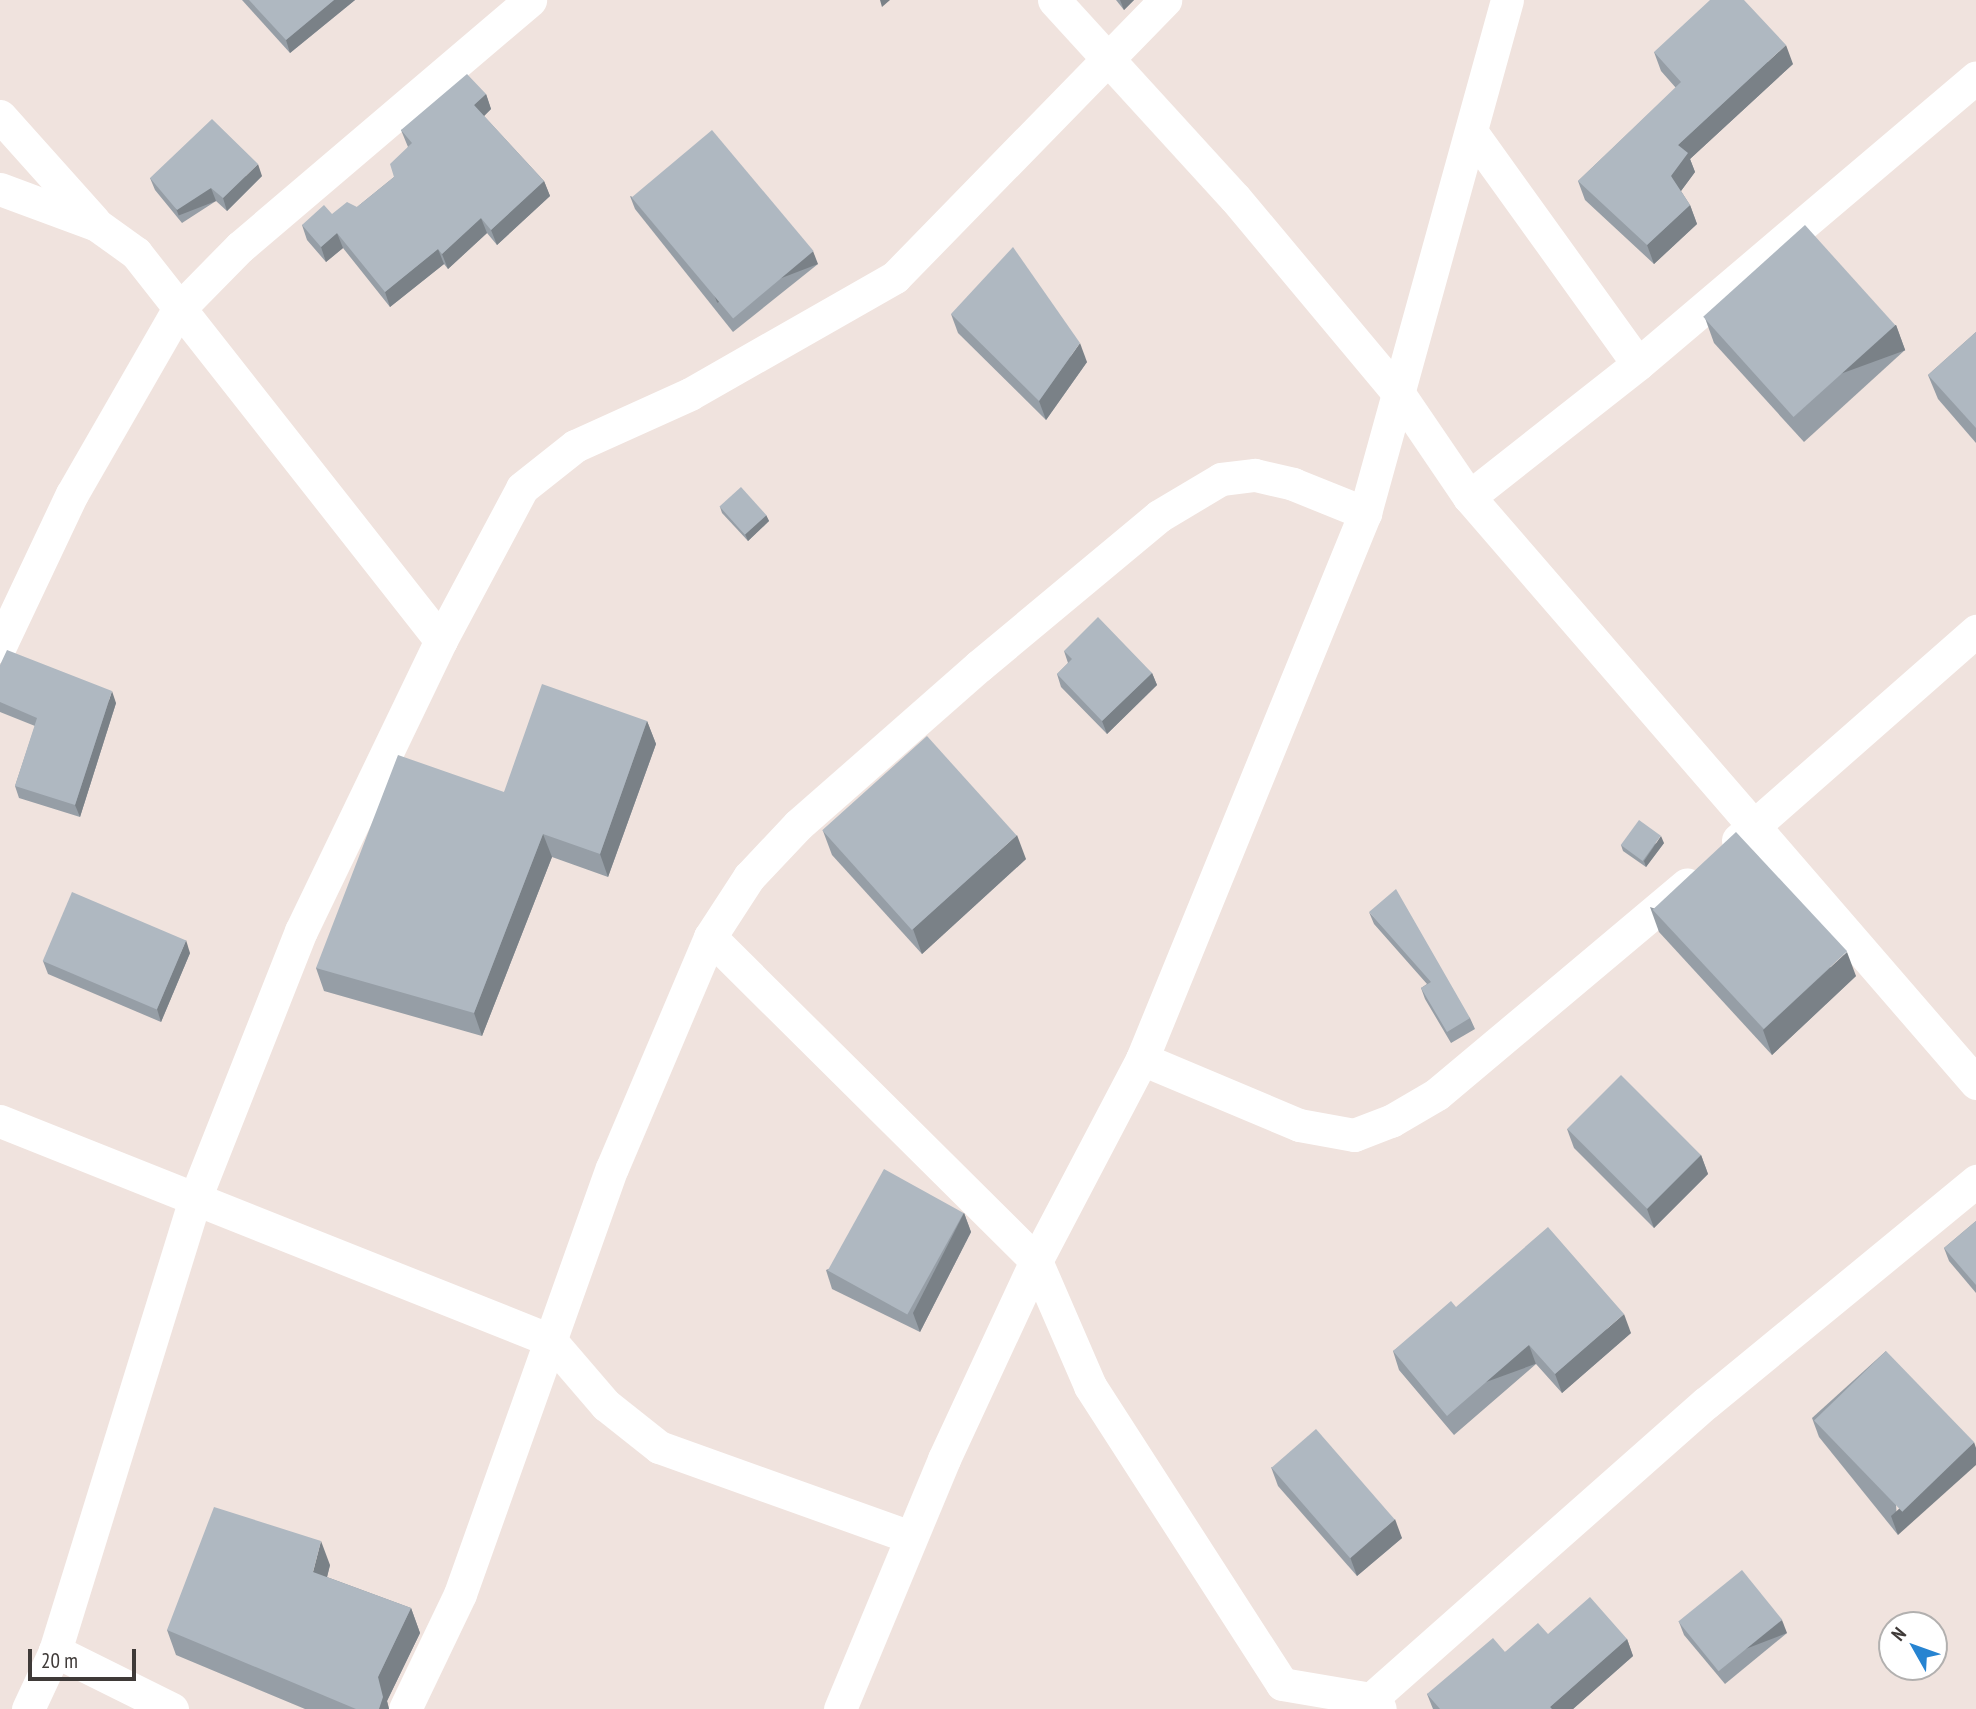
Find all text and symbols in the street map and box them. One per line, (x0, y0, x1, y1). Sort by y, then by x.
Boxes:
north arrow (1878, 1611, 1948, 1681)
text: N (1886, 1622, 1911, 1645)
scale bar (32, 1636, 140, 1680)
text: 20 m (41, 1647, 78, 1674)

